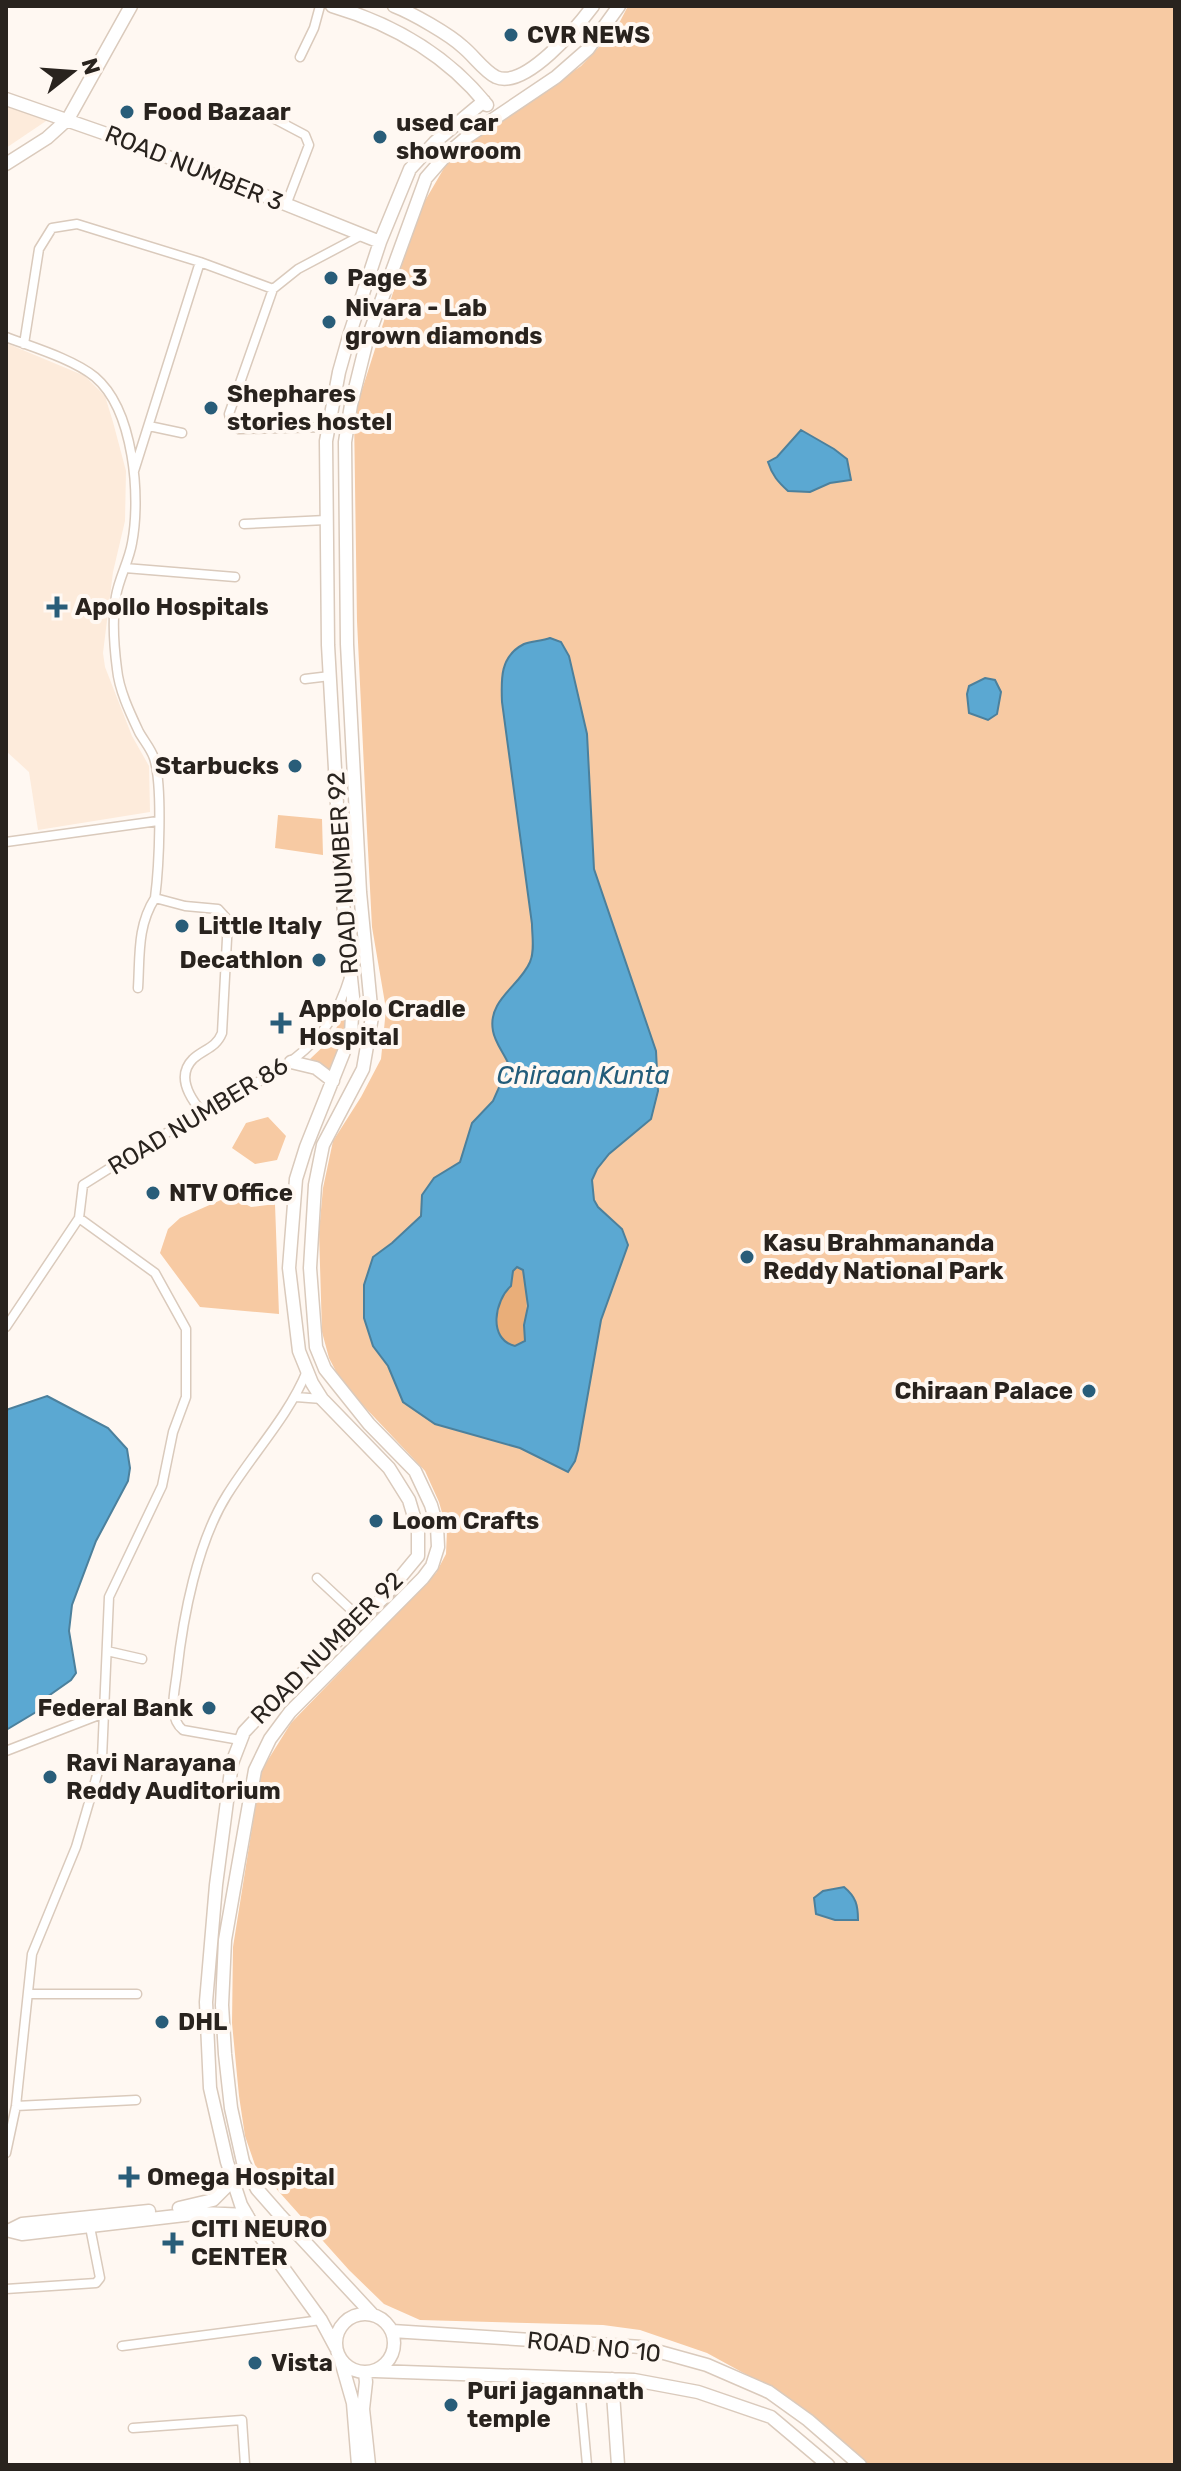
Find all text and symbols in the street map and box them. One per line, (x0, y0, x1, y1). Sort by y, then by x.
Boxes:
place label: CVR NEWS (527, 21, 650, 49)
marker: CVR NEWS (502, 26, 520, 44)
north arrow (32, 32, 112, 112)
text: N (75, 55, 106, 78)
place label: Food Bazaar (143, 98, 291, 126)
marker: Food Bazaar (118, 103, 136, 121)
place label: used car showroom (396, 109, 521, 165)
street label: ROAD NUMBER 3 (101, 120, 287, 216)
marker: used car showroom (371, 128, 389, 146)
place label: Page 3 (347, 264, 428, 292)
marker: Page 3 (322, 269, 340, 287)
place label: Nivara - Lab grown diamonds (345, 294, 543, 350)
marker: Nivara - Lab grown diamonds (320, 313, 338, 331)
place label: Shephares stories hostel (227, 380, 392, 436)
marker: Shephares stories hostel (202, 399, 220, 417)
place label: Apollo Hospitals (75, 593, 269, 621)
marker: Apollo Hospitals (46, 596, 68, 618)
place label: Starbucks (155, 752, 279, 780)
marker: Starbucks (286, 757, 304, 775)
street label: ROAD NUMBER 92 (322, 771, 364, 975)
place label: Little Italy (198, 912, 322, 940)
marker: Little Italy (173, 917, 191, 935)
place label: Decathlon (180, 946, 303, 974)
marker: Decathlon (310, 951, 328, 969)
place label: Appolo Cradle Hospital (299, 995, 466, 1051)
marker: Appolo Cradle Hospital (270, 1012, 292, 1034)
street label: ROAD NUMBER 86 (103, 1051, 293, 1181)
water label: Chiraan Kunta (496, 1060, 670, 1091)
place label: NTV Office (169, 1179, 293, 1207)
marker: NTV Office (144, 1184, 162, 1202)
place label: Kasu Brahmananda Reddy National Park (763, 1229, 1003, 1285)
marker: Kasu Brahmananda Reddy National Park (738, 1248, 756, 1266)
place label: Chiraan Palace (895, 1377, 1073, 1405)
marker: Chiraan Palace (1080, 1382, 1098, 1400)
place label: Loom Crafts (392, 1507, 539, 1535)
marker: Loom Crafts (367, 1512, 385, 1530)
street label: ROAD NUMBER 92 (245, 1566, 409, 1730)
place label: Federal Bank (37, 1694, 193, 1722)
marker: Federal Bank (200, 1699, 218, 1717)
place label: Ravi Narayana Reddy Auditorium (66, 1749, 281, 1805)
marker: Ravi Narayana Reddy Auditorium (41, 1768, 59, 1786)
place label: DHL (178, 2008, 227, 2036)
marker: DHL (153, 2013, 171, 2031)
place label: Omega Hospital (147, 2163, 335, 2191)
marker: Omega Hospital (118, 2166, 140, 2188)
place label: CITI NEURO CENTER (191, 2215, 327, 2271)
marker: CITI NEURO CENTER (162, 2232, 184, 2254)
street label: ROAD NO 10 (526, 2326, 662, 2368)
place label: Vista (271, 2349, 333, 2377)
marker: Vista (246, 2354, 264, 2372)
place label: Puri jagannath temple (467, 2377, 644, 2433)
marker: Puri jagannath temple (442, 2396, 460, 2414)

